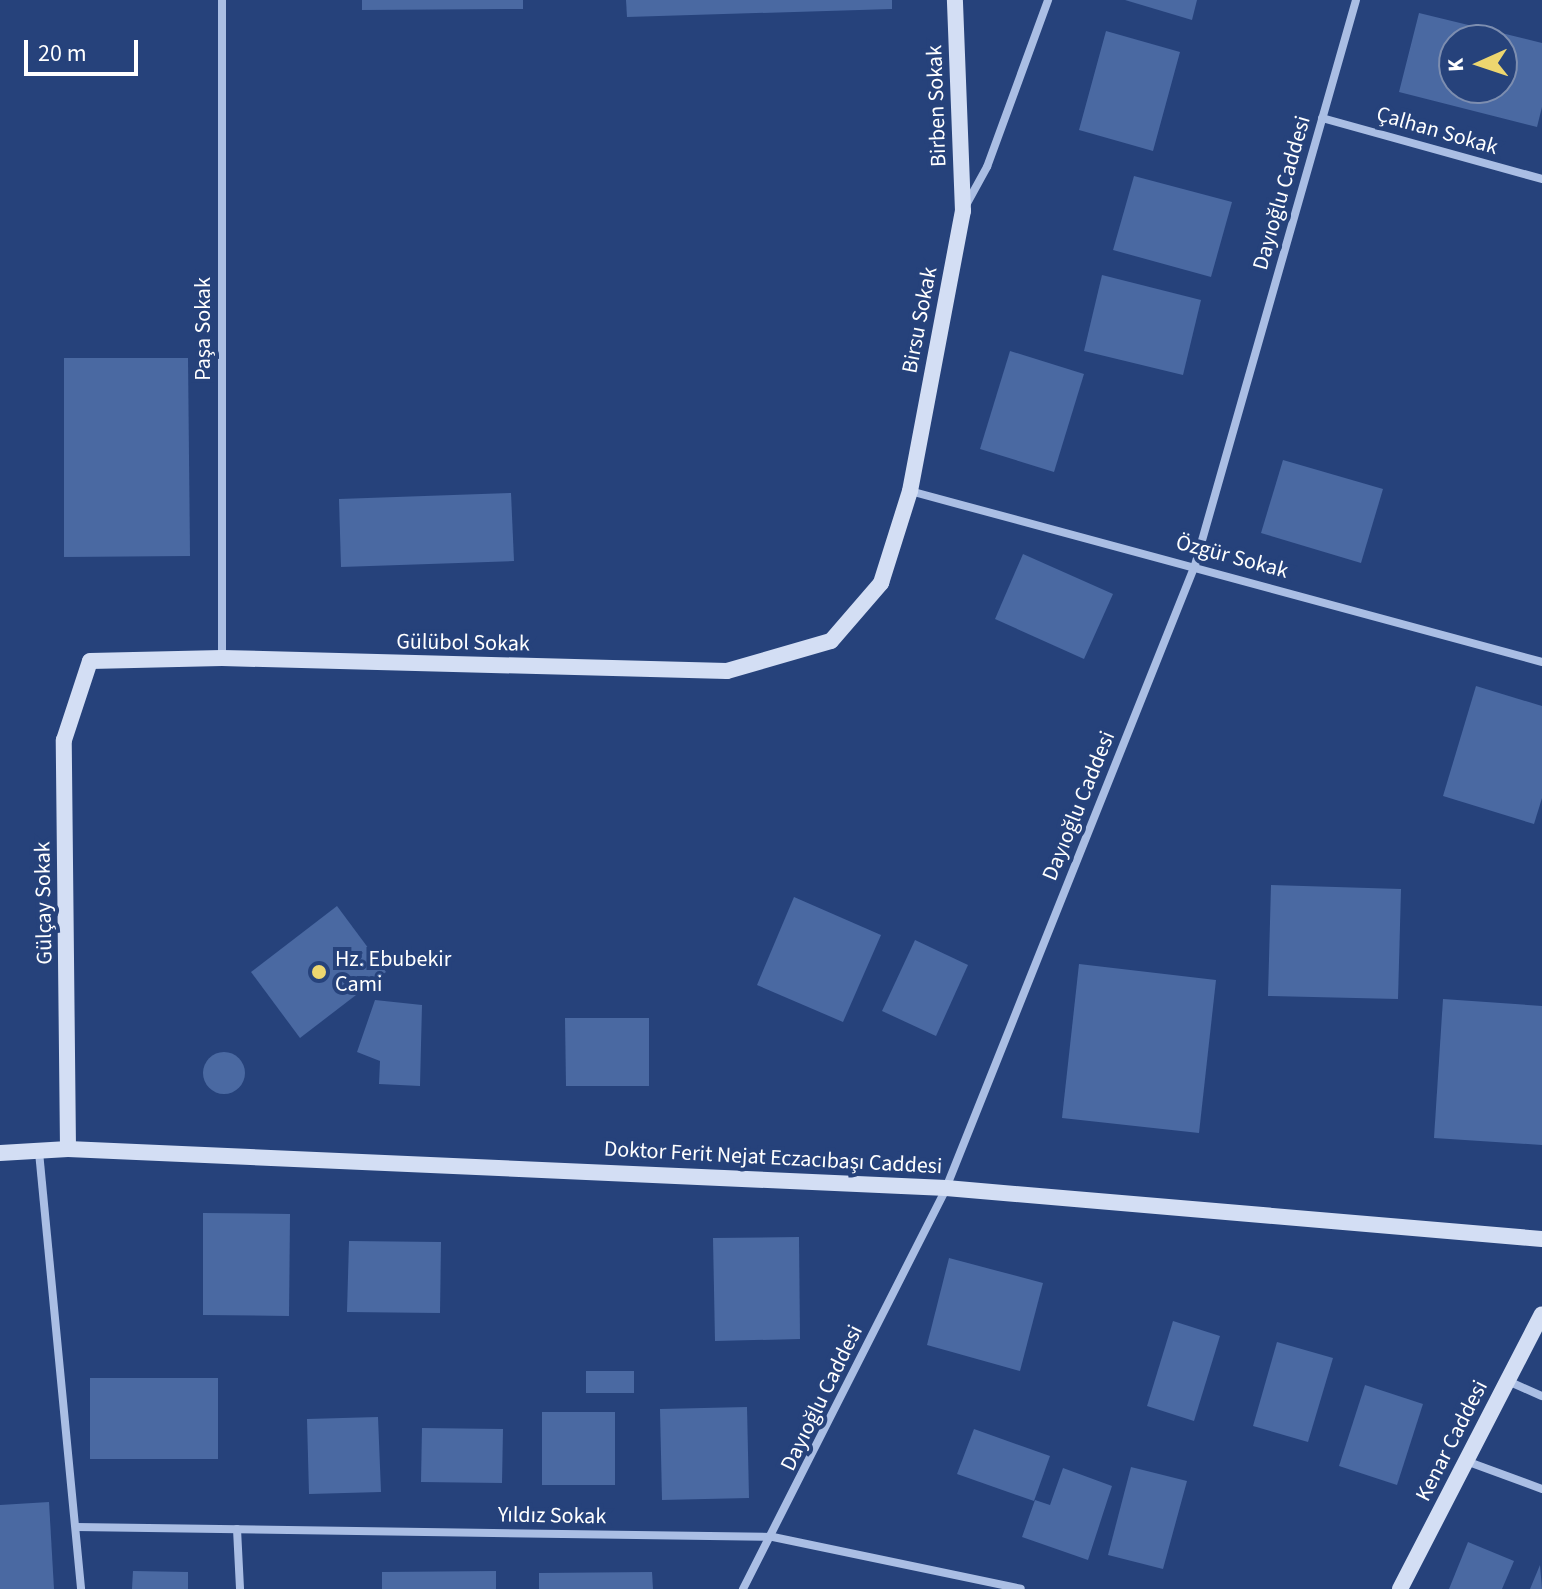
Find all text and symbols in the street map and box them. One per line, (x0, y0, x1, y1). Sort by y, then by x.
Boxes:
scale bar (28, 24, 142, 74)
north arrow (1438, 24, 1518, 104)
text: 20 m (38, 36, 87, 71)
street label: Birben Sokak (922, 45, 952, 167)
text: K (1440, 58, 1472, 73)
street label: Çalhan Sokak (1373, 101, 1501, 161)
street label: Dayıoğlu Caddesi (1247, 113, 1317, 273)
street label: Birsu Sokak (897, 265, 943, 375)
street label: Paşa Sokak (191, 277, 217, 381)
street label: Özgür Sokak (1173, 529, 1291, 585)
street label: Gülübol Sokak (396, 629, 530, 657)
street label: Dayıoğlu Caddesi (1037, 727, 1121, 885)
street label: Gülçay Sokak (30, 841, 58, 965)
place label: Hz. Ebubekir Cami (335, 946, 451, 998)
marker: Hz. Ebubekir Cami (310, 963, 328, 981)
street label: Doktor Ferit Nejat Eczacıbaşı Caddesi (603, 1136, 943, 1180)
street label: Dayıoğlu Caddesi (775, 1321, 869, 1475)
street label: Kenar Caddesi (1410, 1376, 1494, 1506)
street label: Yıldız Sokak (498, 1502, 606, 1530)

